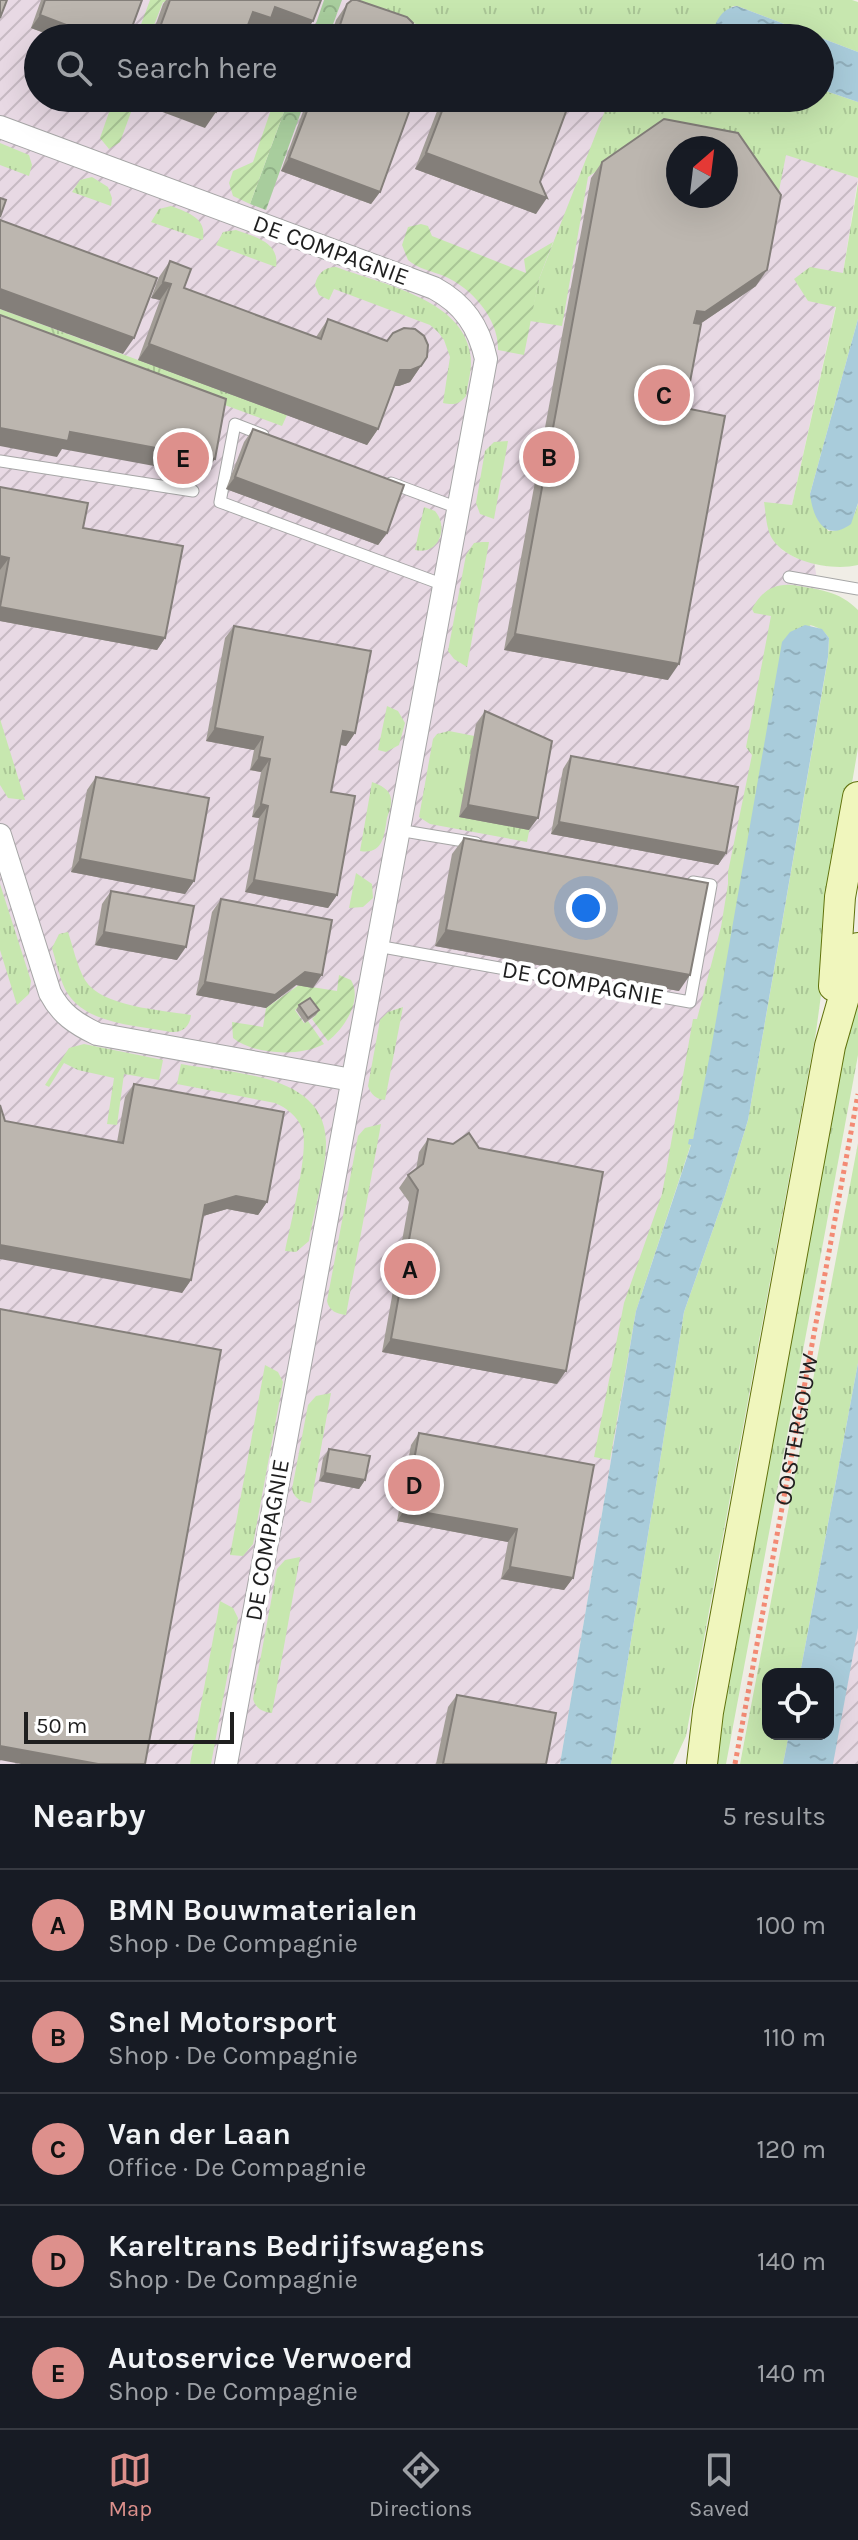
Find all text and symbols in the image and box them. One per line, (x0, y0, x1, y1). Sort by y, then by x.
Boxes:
search box (24, 24, 834, 112)
icon: search (52, 46, 96, 90)
text: Search here (116, 50, 277, 86)
north arrow (666, 136, 738, 208)
street label: DE COMPAGNIE (249, 209, 413, 291)
pin: C (638, 365, 690, 425)
pin: B (523, 427, 575, 487)
pin: E (157, 428, 209, 488)
your location (566, 888, 606, 928)
street label: DE COMPAGNIE (500, 955, 666, 1011)
pin: A (384, 1239, 436, 1299)
street label: OOSTERGOUW (769, 1351, 824, 1508)
pin: D (388, 1455, 440, 1515)
street label: DE COMPAGNIE (239, 1457, 295, 1623)
map controls (762, 1668, 834, 1740)
button: locate (762, 1668, 834, 1740)
scale bar (24, 1708, 234, 1744)
text: 50 m (36, 1713, 87, 1739)
text: Nearby (32, 1796, 146, 1836)
text: 5 results (722, 1801, 826, 1832)
text: BMN Bouwmaterialen (108, 1892, 417, 1928)
text: A (50, 1910, 66, 1941)
text: 100 m (756, 1910, 826, 1941)
text: Shop · De Compagnie (108, 1928, 358, 1959)
text: Snel Motorsport (108, 2004, 337, 2040)
text: B (50, 2022, 66, 2053)
text: 110 m (763, 2022, 826, 2053)
text: Shop · De Compagnie (108, 2040, 358, 2071)
text: Van der Laan (108, 2116, 291, 2152)
text: C (50, 2134, 66, 2165)
text: 120 m (756, 2134, 826, 2165)
text: Office · De Compagnie (108, 2152, 366, 2183)
text: Kareltrans Bedrijfswagens (108, 2228, 485, 2264)
text: D (49, 2246, 67, 2277)
text: 140 m (757, 2246, 826, 2277)
text: Shop · De Compagnie (108, 2264, 358, 2295)
text: Autoservice Verwoerd (108, 2340, 413, 2376)
text: E (50, 2358, 66, 2389)
text: 140 m (757, 2358, 826, 2389)
text: Shop · De Compagnie (108, 2376, 358, 2407)
tab: Map (108, 2448, 152, 2522)
tab: Directions (369, 2448, 472, 2522)
tab: Saved (689, 2448, 750, 2522)

